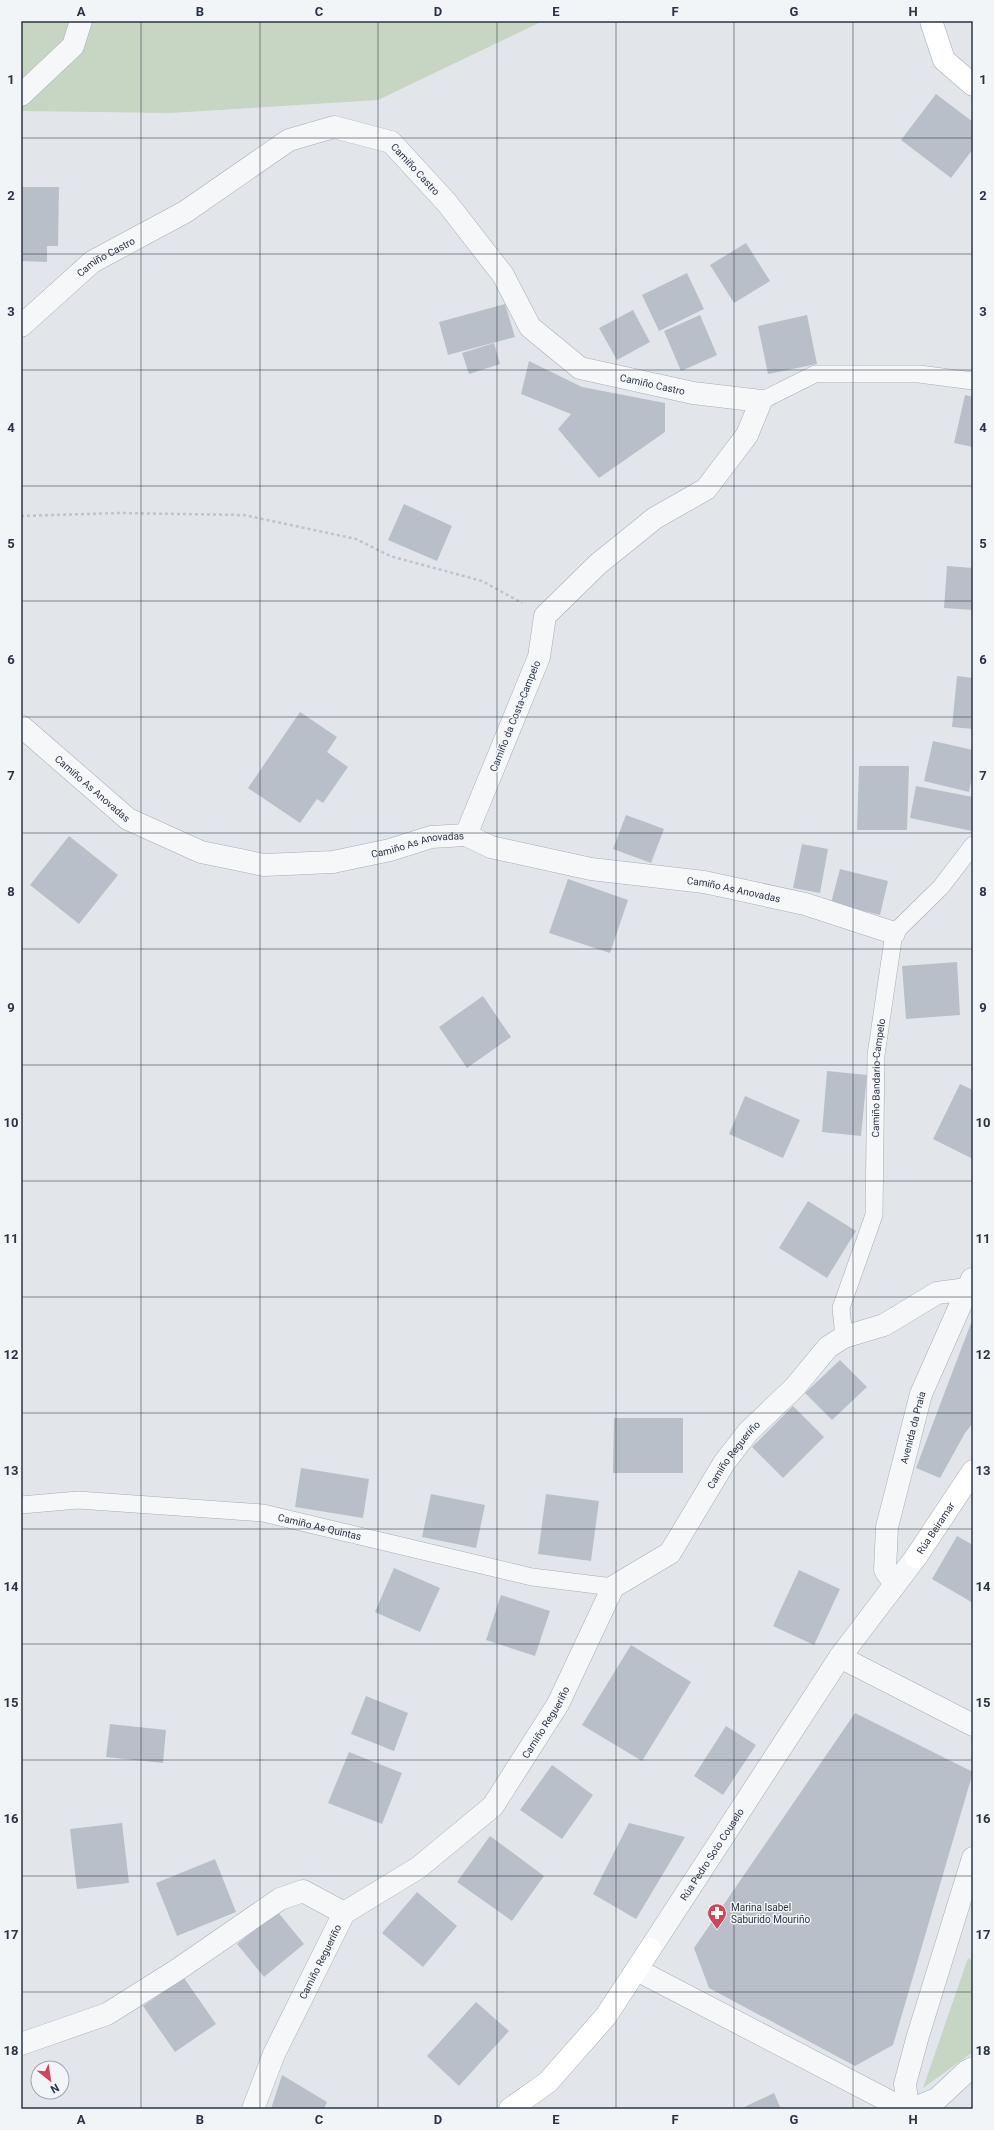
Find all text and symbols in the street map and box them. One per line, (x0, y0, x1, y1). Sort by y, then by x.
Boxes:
text: A (77, 4, 86, 19)
text: B (196, 4, 204, 19)
text: C (315, 4, 324, 19)
text: D (434, 4, 442, 19)
text: E (552, 4, 560, 19)
text: F (671, 4, 679, 19)
text: G (790, 4, 799, 19)
text: H (908, 4, 918, 19)
text: 1 (7, 72, 15, 87)
text: 1 (979, 72, 987, 87)
street label: Camiño Castro (389, 141, 442, 197)
text: 2 (7, 188, 15, 203)
text: 2 (979, 188, 987, 203)
street label: Camiño Castro (74, 234, 137, 279)
text: 3 (7, 304, 15, 319)
text: 3 (979, 304, 987, 319)
street label: Camiño Castro (619, 372, 686, 397)
text: 4 (7, 420, 15, 435)
text: 4 (979, 420, 987, 435)
text: 5 (7, 536, 15, 551)
text: 5 (979, 536, 987, 551)
text: 6 (7, 652, 15, 667)
text: 6 (979, 652, 987, 667)
street label: Camiño da Costa-Campelo (488, 658, 543, 773)
street label: Camiño As Anovadas (53, 753, 132, 824)
text: 7 (7, 768, 15, 783)
text: 7 (979, 768, 987, 783)
street label: Camiño As Anovadas (370, 830, 464, 859)
street label: Camiño As Anovadas (686, 875, 782, 904)
text: 8 (7, 884, 15, 899)
text: 8 (979, 884, 987, 899)
text: 9 (7, 1000, 15, 1015)
text: 9 (979, 1000, 987, 1015)
street label: Camiño Bandario-Campelo (869, 1017, 887, 1138)
text: 10 (4, 1115, 18, 1130)
text: 10 (976, 1115, 990, 1130)
text: 11 (4, 1231, 18, 1246)
text: 11 (976, 1231, 990, 1246)
text: 12 (4, 1347, 18, 1362)
text: 12 (976, 1347, 990, 1362)
street label: Avenida da Praia (898, 1390, 927, 1465)
street label: Camiño Regueriño (705, 1418, 762, 1490)
text: 13 (4, 1463, 18, 1478)
text: 13 (976, 1463, 990, 1478)
street label: Rúa Beiramar (914, 1499, 957, 1556)
street label: Camiño As Quintas (277, 1511, 363, 1542)
text: 14 (4, 1579, 19, 1594)
text: 14 (976, 1579, 991, 1594)
street label: Camiño Regueriño (519, 1684, 571, 1760)
text: 15 (4, 1695, 18, 1710)
text: 15 (976, 1695, 990, 1710)
street label: Rúa Pedro Soto Couselo (678, 1806, 746, 1902)
text: 16 (4, 1811, 19, 1826)
text: 16 (976, 1811, 991, 1826)
pharmacy icon: Marina Isabel Saburido Mouriño (706, 1902, 728, 1930)
place label: Marina Isabel Saburido Mouriño (731, 1902, 810, 1925)
street label: Camiño Regueriño (297, 1922, 343, 2001)
text: 17 (4, 1927, 18, 1942)
text: 17 (976, 1927, 990, 1942)
text: 18 (4, 2043, 18, 2058)
text: 18 (976, 2043, 990, 2058)
north arrow (30, 2060, 70, 2100)
text: N (48, 2081, 61, 2096)
text: A (77, 2112, 86, 2127)
text: B (196, 2112, 204, 2127)
text: C (315, 2112, 324, 2127)
text: D (434, 2112, 442, 2127)
text: E (552, 2112, 560, 2127)
text: F (671, 2112, 679, 2127)
text: G (790, 2112, 799, 2127)
text: H (908, 2112, 918, 2127)

